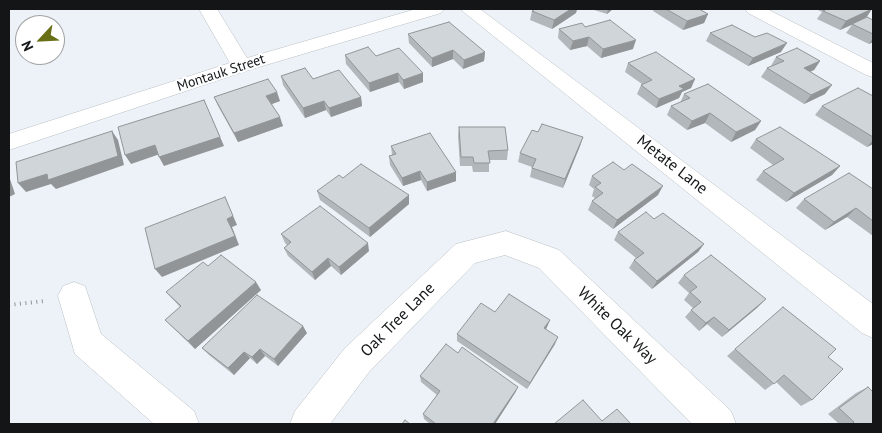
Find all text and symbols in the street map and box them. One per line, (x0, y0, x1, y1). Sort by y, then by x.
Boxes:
north arrow (15, 15, 65, 65)
text: N (17, 38, 37, 54)
street label: Montauk Street (175, 51, 267, 95)
street label: Metate Lane (633, 131, 711, 199)
street label: Oak Tree Lane (357, 279, 439, 361)
street label: White Oak Way (573, 283, 661, 369)

